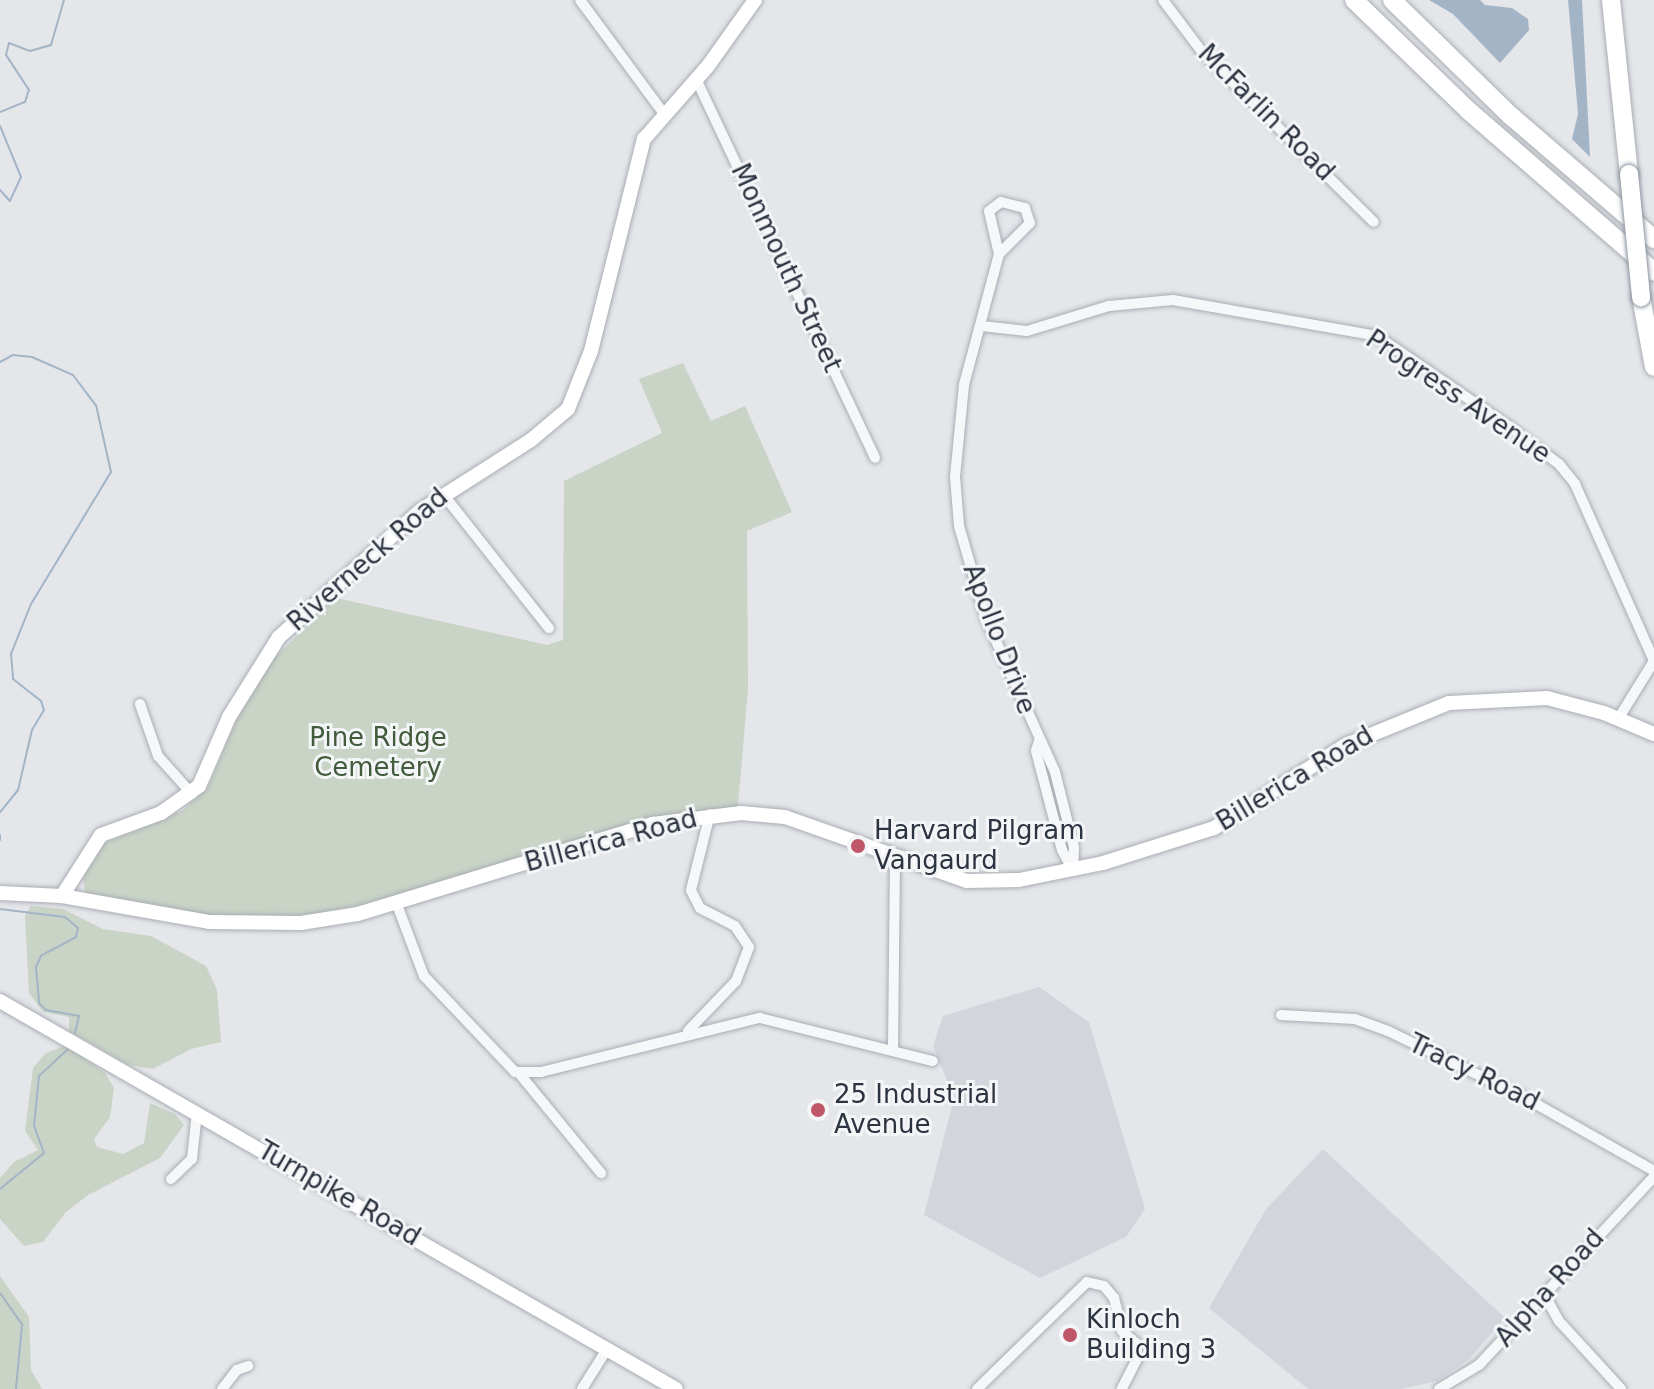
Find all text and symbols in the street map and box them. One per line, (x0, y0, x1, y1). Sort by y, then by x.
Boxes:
street label: McFarlin Road (1191, 38, 1341, 188)
street label: Monmouth Street (724, 159, 848, 377)
street label: Progress Avenue (1360, 324, 1556, 470)
street label: Riverneck Road (281, 482, 455, 638)
street label: Apollo Drive (956, 560, 1042, 718)
street label: Billerica Road (1211, 720, 1379, 838)
park label: Pine Ridge Cemetery (309, 722, 447, 784)
street label: Billerica Road (521, 803, 701, 879)
place label: Harvard Pilgram Vangaurd (874, 815, 1085, 876)
marker: Harvard Pilgram Vangaurd (849, 837, 867, 855)
street label: Tracy Road (1403, 1028, 1545, 1118)
place label: 25 Industrial Avenue (834, 1079, 997, 1140)
marker: 25 Industrial Avenue (809, 1101, 827, 1119)
street label: Turnpike Road (252, 1135, 426, 1253)
street label: Alpha Road (1489, 1223, 1611, 1353)
place label: Kinloch Building 3 (1086, 1304, 1216, 1366)
marker: Kinloch Building 3 (1061, 1326, 1079, 1344)

